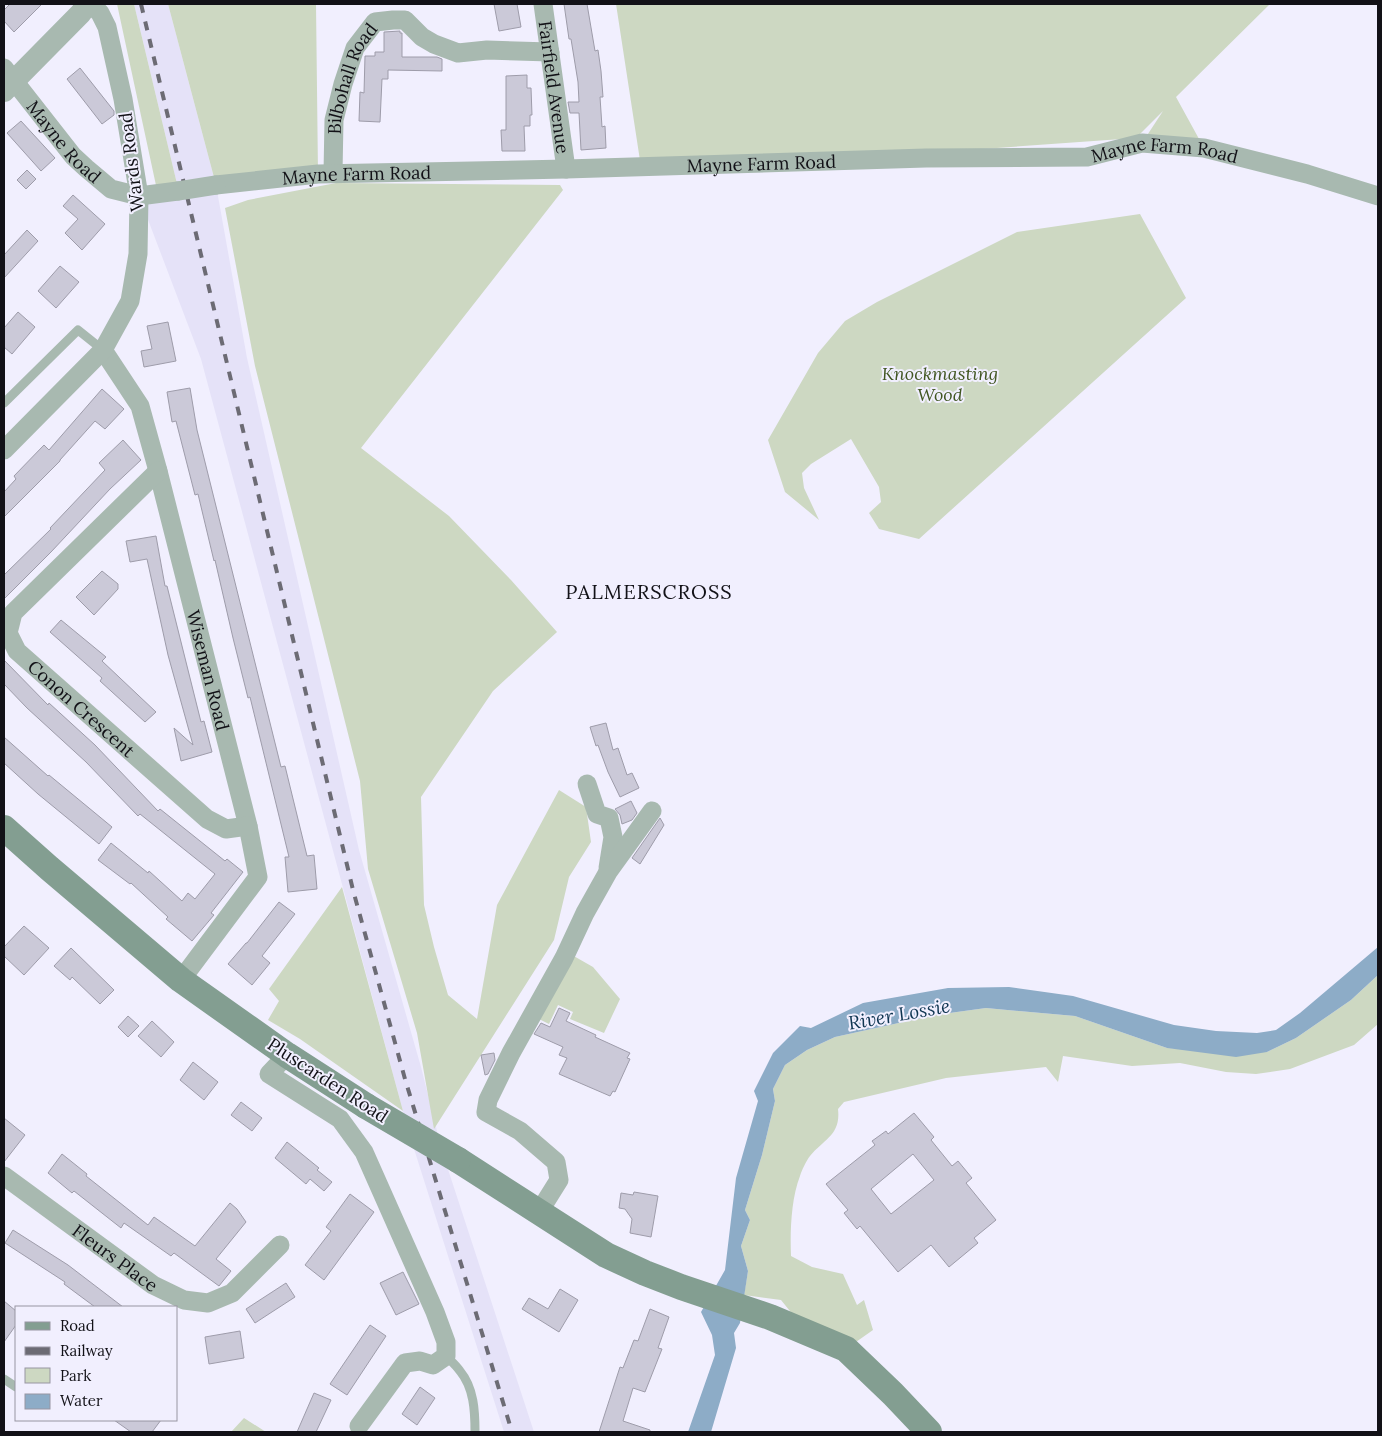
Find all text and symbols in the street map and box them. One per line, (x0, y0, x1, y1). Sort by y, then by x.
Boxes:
street label: Bilbohall Road (322, 18, 382, 134)
street label: Fairfield Avenue (534, 19, 575, 155)
street label: Mayne Road (22, 95, 106, 188)
street label: Wards Road (113, 111, 148, 213)
street label: Mayne Farm Road (1088, 131, 1241, 168)
street label: Mayne Farm Road (686, 149, 837, 177)
street label: Mayne Farm Road (281, 160, 432, 189)
park label: Knockmasting Wood (882, 362, 998, 406)
district label: PALMERSCROSS (565, 579, 733, 604)
street label: Wiseman Road (182, 607, 235, 733)
street label: Conon Crescent (23, 655, 140, 762)
water label: River Lossie (846, 993, 952, 1035)
street label: Pluscarden Road (263, 1032, 393, 1128)
street label: Fleurs Place (68, 1219, 163, 1297)
legend (15, 1306, 178, 1421)
text: Road (60, 1316, 95, 1335)
text: Railway (60, 1341, 113, 1360)
text: Park (60, 1366, 91, 1385)
text: Water (60, 1391, 103, 1410)

